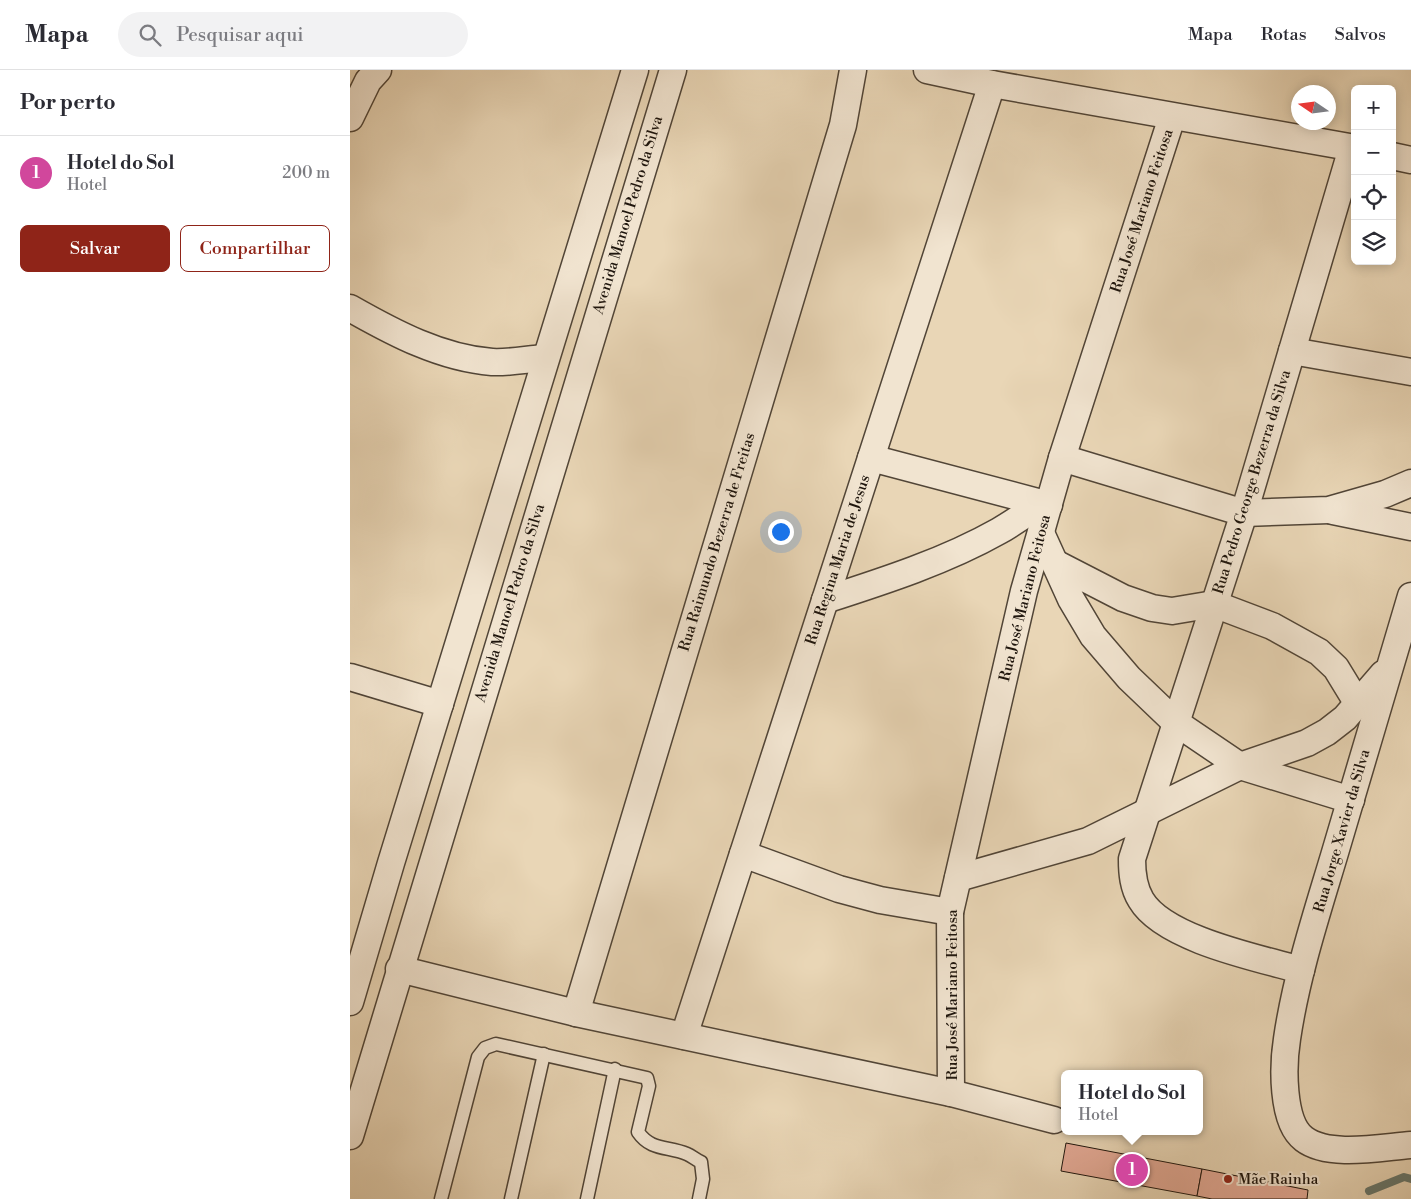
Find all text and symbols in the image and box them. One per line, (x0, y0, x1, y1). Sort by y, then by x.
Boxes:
search box (118, 12, 468, 57)
text: Mapa (25, 20, 88, 50)
icon: search (136, 21, 164, 49)
text: Pesquisar aqui (176, 23, 304, 47)
text: Mapa (1188, 23, 1233, 46)
text: Rotas (1261, 23, 1307, 46)
text: Salvos (1335, 23, 1386, 46)
north arrow (1291, 85, 1336, 130)
map controls (1351, 85, 1396, 265)
button: + (1351, 85, 1396, 130)
text: Por perto (20, 90, 116, 116)
street label: Avenida Manoel Pedro da Silva (588, 113, 667, 317)
street label: Rua José Mariano Feitosa (1107, 126, 1178, 295)
button: − (1351, 130, 1396, 175)
text: Hotel do Sol (67, 151, 174, 175)
text: 1 (32, 163, 40, 183)
text: 200 m (282, 163, 330, 183)
text: Hotel (67, 175, 107, 195)
button: locate (1351, 175, 1396, 220)
button: layers (1351, 220, 1396, 265)
button: Salvar (20, 225, 170, 272)
button: Compartilhar (180, 225, 330, 272)
street label: Rua Pedro George Bezerra da Silva (1209, 367, 1295, 596)
street label: Rua Raimundo Bezerra de Freitas (675, 430, 759, 654)
street label: Rua Regina Maria de Jesus (801, 472, 875, 648)
street label: Avenida Manoel Pedro da Silva (470, 501, 549, 705)
street label: Rua José Mariano Feitosa (995, 512, 1055, 683)
your location (768, 519, 794, 545)
street label: Rua Jorge Xavier da Silva (1310, 747, 1375, 915)
street label: Rua José Mariano Feitosa (943, 909, 962, 1081)
popup (1061, 1070, 1203, 1135)
text: Hotel do Sol (1078, 1081, 1186, 1105)
text: Hotel (1078, 1105, 1118, 1125)
pin: 1 (1116, 1151, 1148, 1189)
place label: Mãe Rainha (1238, 1170, 1319, 1189)
marker: Mãe Rainha (1222, 1173, 1234, 1185)

